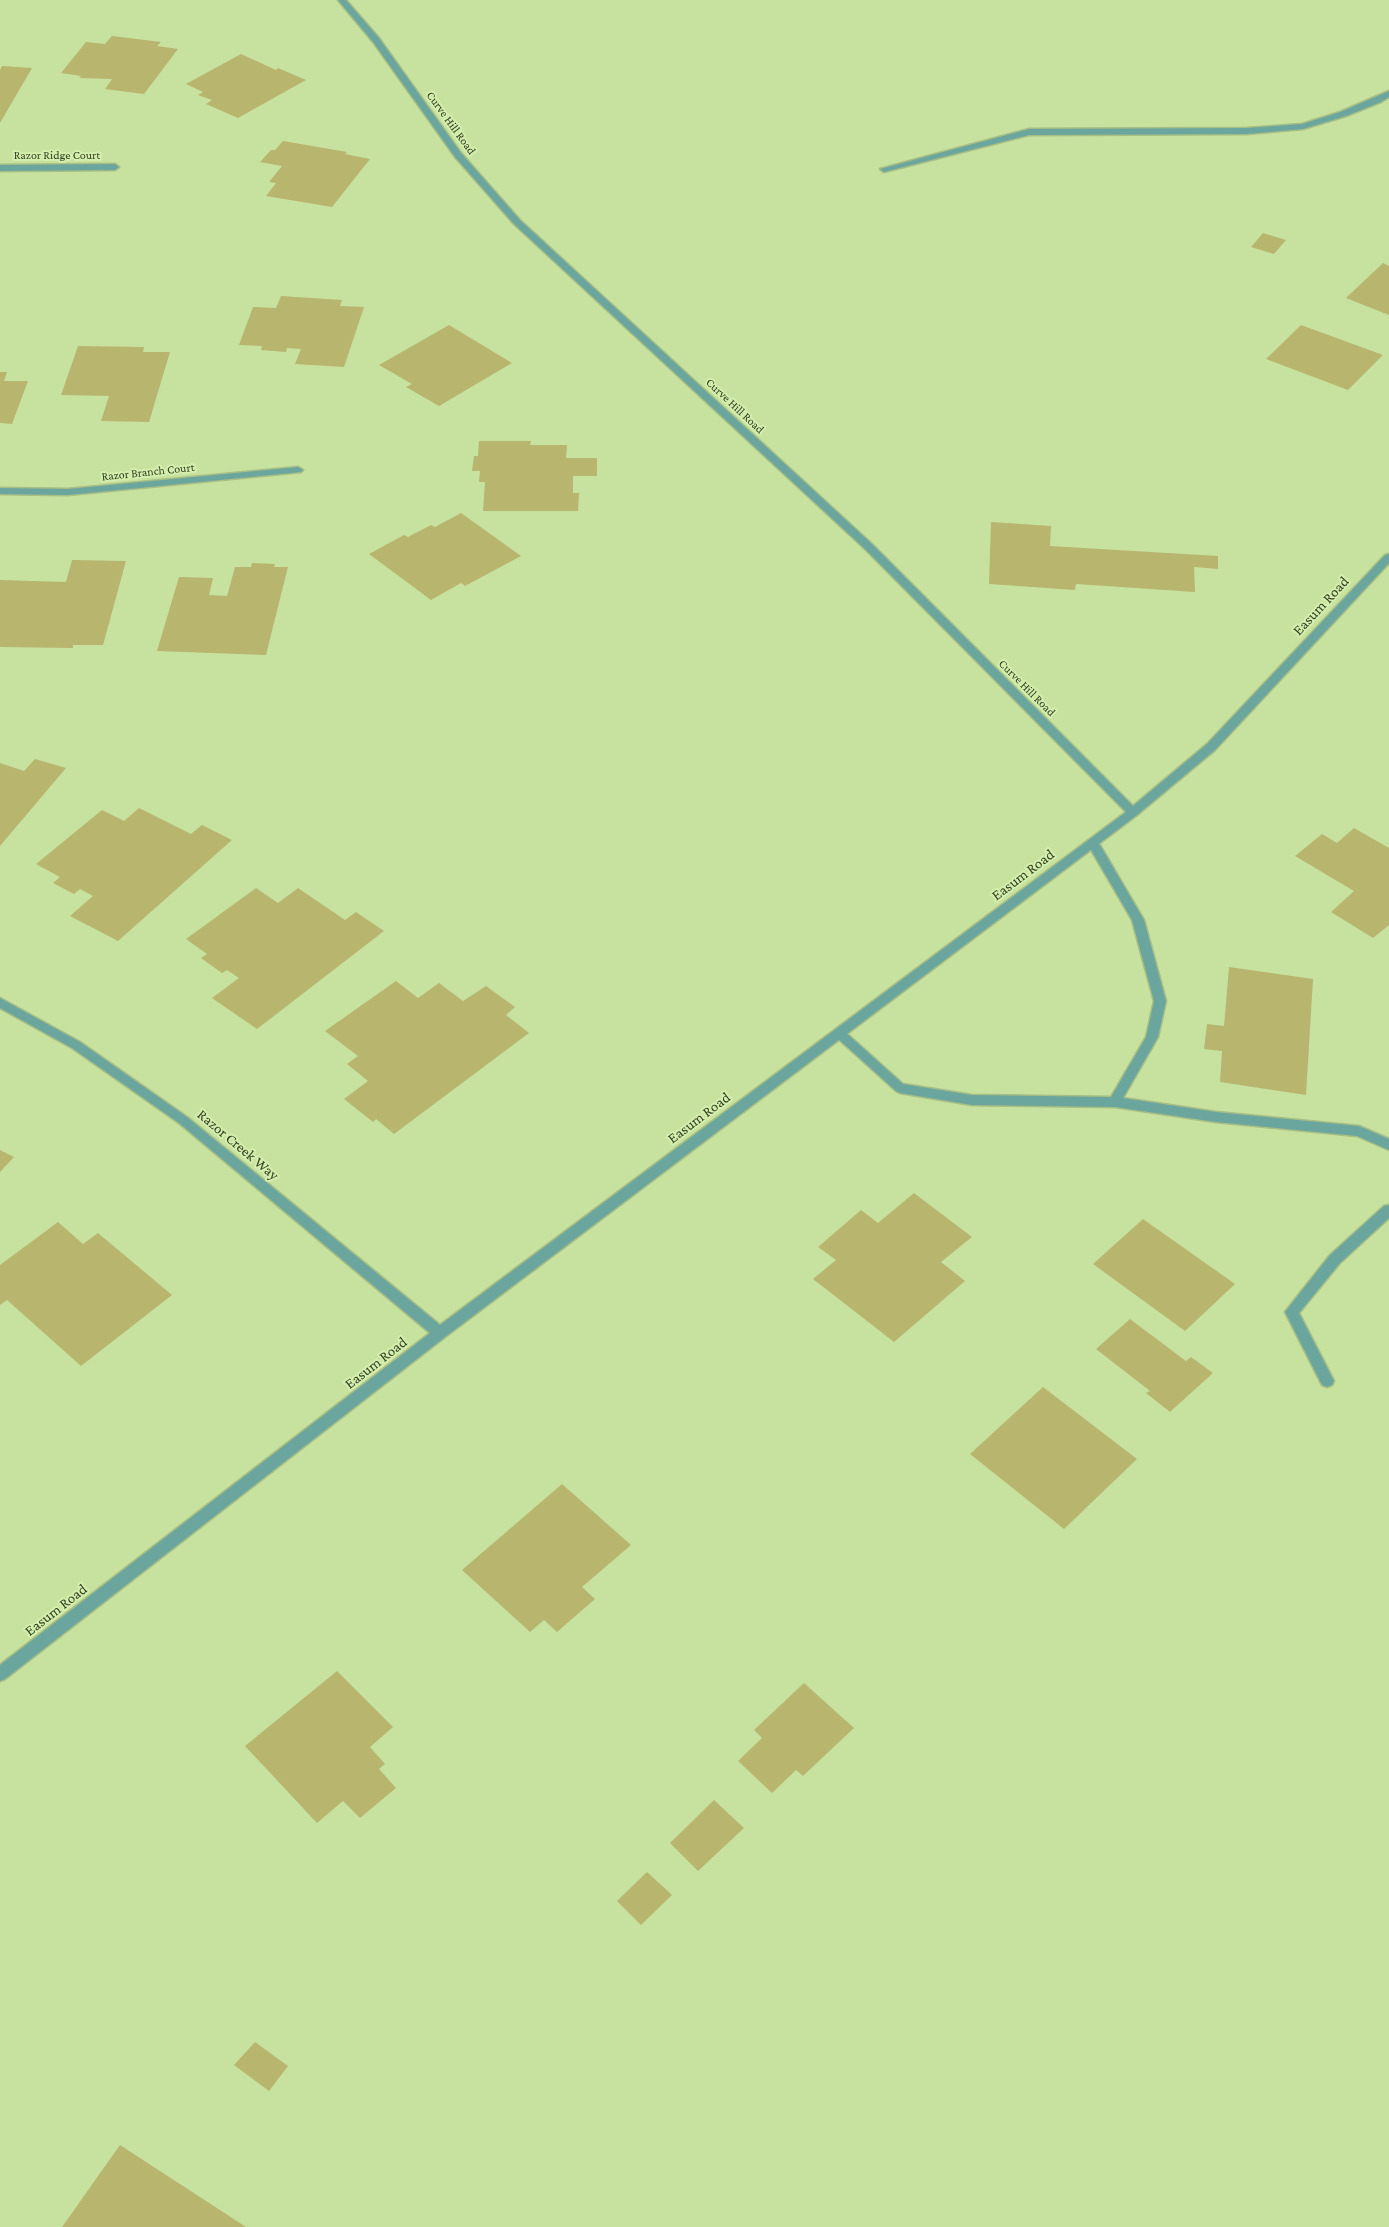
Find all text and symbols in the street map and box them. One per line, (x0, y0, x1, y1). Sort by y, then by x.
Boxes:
street label: Curve Hill Road (423, 89, 479, 157)
street label: Razor Ridge Court (14, 148, 100, 162)
street label: Curve Hill Road (703, 375, 767, 437)
street label: Razor Branch Court (101, 460, 195, 484)
street label: Easum Road (1289, 573, 1353, 639)
street label: Curve Hill Road (996, 657, 1058, 719)
street label: Easum Road (988, 845, 1058, 905)
street label: Easum Road (664, 1088, 734, 1148)
street label: Razor Creek Way (194, 1106, 282, 1184)
street label: Easum Road (341, 1333, 411, 1393)
street label: Easum Road (21, 1580, 91, 1640)

